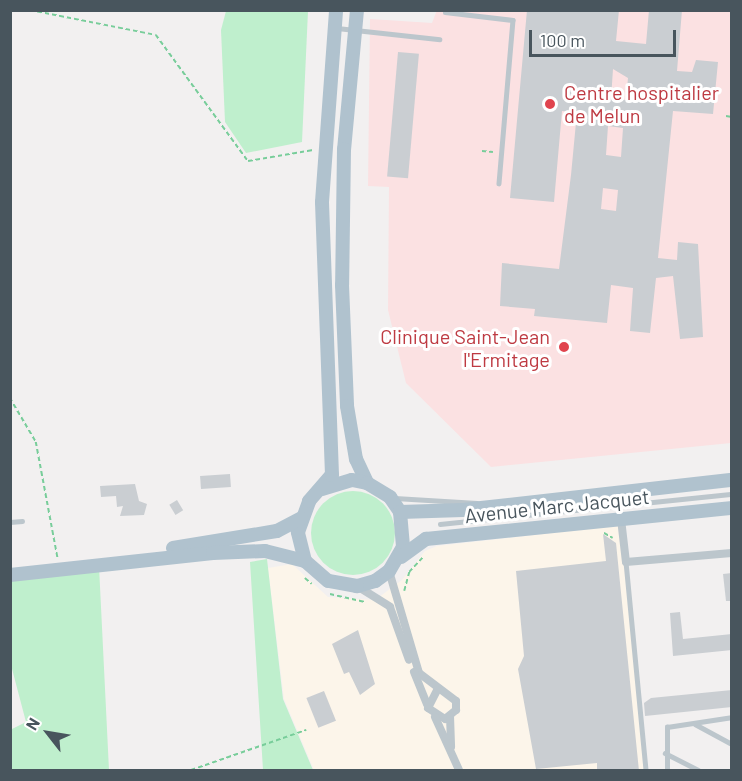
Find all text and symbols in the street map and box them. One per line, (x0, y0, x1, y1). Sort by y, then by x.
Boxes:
scale bar (532, 18, 679, 56)
text: 100 m (540, 29, 585, 51)
place label: Centre hospitalier de Melun (564, 80, 719, 127)
marker: Centre hospitalier de Melun (541, 95, 559, 113)
place label: Clinique Saint-Jean l'Ermitage (380, 324, 550, 371)
marker: Clinique Saint-Jean l'Ermitage (555, 338, 573, 356)
street label: Avenue Marc Jacquet (464, 484, 650, 528)
north arrow (18, 703, 78, 763)
text: N (21, 714, 43, 733)

